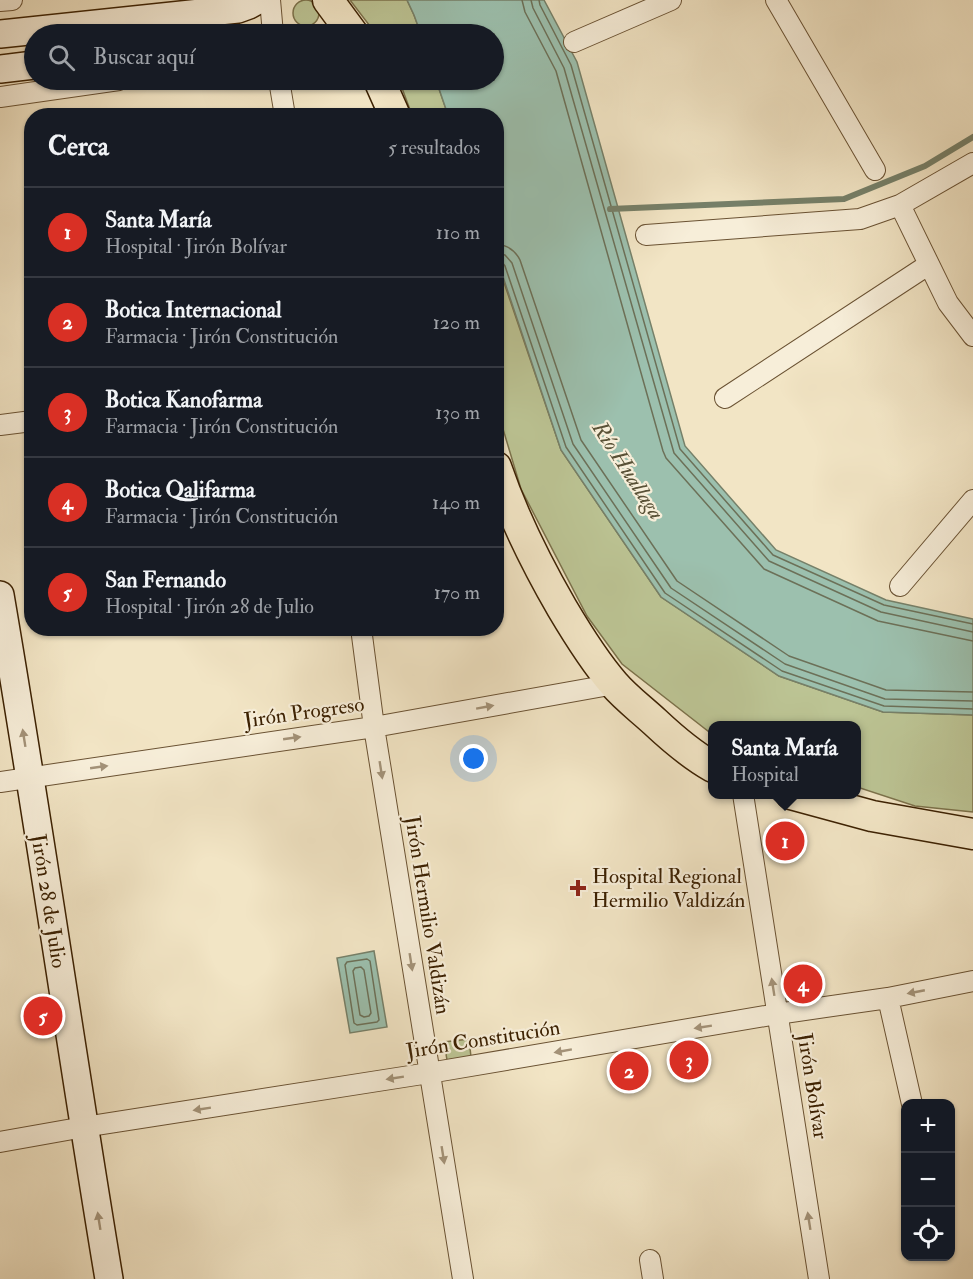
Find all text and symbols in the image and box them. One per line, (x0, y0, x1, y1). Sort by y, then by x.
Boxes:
search box (24, 24, 504, 90)
icon: search (45, 41, 78, 74)
text: Buscar aquí (93, 43, 195, 71)
text: Cerca (48, 131, 109, 163)
text: 5 resultados (388, 135, 480, 160)
text: Santa María (105, 206, 212, 234)
text: 1 (64, 220, 71, 245)
text: 110 m (436, 220, 480, 245)
text: Hospital · Jirón Bolívar (105, 234, 287, 259)
text: Botica Internacional (105, 296, 282, 324)
text: 2 (62, 310, 73, 335)
text: 120 m (433, 310, 480, 335)
text: Farmacia · Jirón Constitución (105, 324, 338, 349)
text: Botica Kanofarma (105, 386, 262, 414)
text: 3 (64, 400, 71, 425)
text: 130 m (435, 400, 480, 425)
text: Farmacia · Jirón Constitución (105, 414, 338, 439)
water label: Río Huallaga (585, 415, 670, 525)
text: Botica Qalifarma (105, 476, 255, 504)
text: 4 (62, 490, 73, 515)
text: 140 m (432, 490, 480, 515)
text: Farmacia · Jirón Constitución (105, 504, 338, 529)
text: San Fernando (105, 566, 226, 594)
text: 5 (63, 580, 72, 605)
text: 170 m (434, 580, 480, 605)
text: Hospital · Jirón 28 de Julio (105, 594, 314, 619)
street label: Jirón Progreso (241, 691, 366, 734)
one-way arrow (475, 702, 494, 711)
popup (708, 721, 861, 799)
one-way arrow (19, 729, 28, 748)
one-way arrow (283, 734, 302, 743)
text: Santa María (731, 734, 838, 762)
your location (459, 744, 488, 773)
one-way arrow (376, 760, 385, 779)
one-way arrow (90, 762, 109, 771)
text: Hospital (731, 762, 799, 787)
street label: Jirón Hermilio Valdizán (398, 813, 457, 1016)
pin: 1 (766, 818, 804, 864)
street label: Jirón 28 de Julio (24, 831, 72, 970)
place label: Hospital Regional Hermilio Valdizán (592, 863, 746, 914)
marker: Hospital Regional Hermilio Valdizán (569, 879, 587, 897)
one-way arrow (407, 953, 416, 972)
pin: 4 (784, 962, 822, 1006)
one-way arrow (768, 977, 777, 996)
one-way arrow (906, 988, 925, 997)
pin: 5 (24, 994, 63, 1038)
street label: Jirón Constitución (403, 1014, 562, 1065)
one-way arrow (693, 1023, 712, 1032)
street label: Jirón Bolívar (791, 1030, 834, 1141)
pin: 3 (670, 1038, 708, 1082)
one-way arrow (553, 1046, 572, 1055)
pin: 2 (610, 1048, 648, 1094)
one-way arrow (385, 1074, 404, 1083)
map controls (901, 1099, 955, 1261)
button: + (901, 1099, 955, 1153)
one-way arrow (193, 1104, 212, 1113)
one-way arrow (438, 1145, 447, 1164)
button: − (901, 1153, 955, 1207)
button: locate (901, 1207, 955, 1261)
one-way arrow (94, 1212, 103, 1231)
one-way arrow (805, 1212, 814, 1231)

